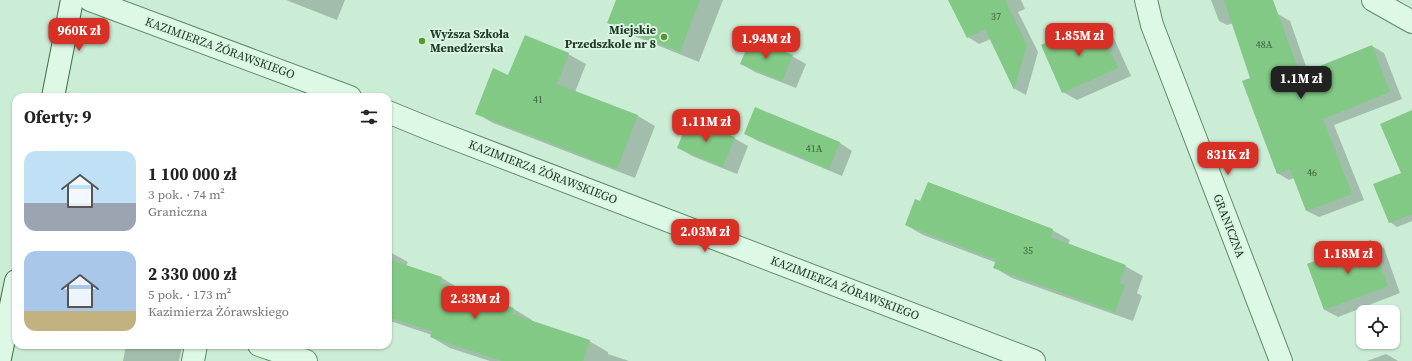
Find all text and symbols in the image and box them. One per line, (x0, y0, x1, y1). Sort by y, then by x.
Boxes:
house number: 37 (991, 10, 1001, 23)
street label: KAZIMIERZA ŻÓRAWSKIEGO (143, 13, 297, 83)
pin: 960K zł (42, 18, 116, 52)
text: 960K zł (57, 22, 101, 39)
place label: Miejskie Przedszkole nr 8 (565, 22, 656, 52)
pin: 1.85M zł (1038, 23, 1120, 57)
place label: Wyższa Szkoła Menedżerska (430, 26, 510, 56)
pin: 1.94M zł (725, 26, 807, 60)
text: 1.85M zł (1054, 27, 1104, 44)
text: 1.94M zł (741, 30, 791, 47)
marker: Miejskie Przedszkole nr 8 (659, 32, 669, 42)
marker: Wyższa Szkoła Menedżerska (417, 36, 427, 46)
house number: 48A (1256, 38, 1273, 51)
pin: 1.1M zł (1264, 66, 1338, 100)
text: 1.1M zł (1280, 70, 1322, 87)
house number: 41 (533, 93, 543, 106)
text: Oferty: 9 (24, 105, 92, 129)
icon: filters (358, 106, 380, 128)
pin: 1.11M zł (665, 109, 747, 143)
text: 1.11M zł (681, 113, 731, 130)
street label: KAZIMIERZA ŻÓRAWSKIEGO (466, 136, 620, 208)
house number: 41A (806, 142, 823, 155)
pin: 831K zł (1191, 142, 1265, 176)
text: 831K zł (1206, 146, 1250, 163)
text: 1 100 000 zł (148, 162, 237, 186)
house number: 46 (1307, 166, 1317, 179)
icon: home (56, 167, 104, 215)
text: 3 pok. · 74 m² (148, 186, 225, 203)
street label: GRANICZNA (1209, 192, 1249, 260)
text: Graniczna (148, 203, 207, 220)
pin: 2.03M zł (664, 219, 746, 253)
text: 2.03M zł (680, 223, 730, 240)
pin: 1.18M zł (1307, 241, 1389, 275)
house number: 35 (1023, 244, 1033, 257)
text: 1.18M zł (1323, 245, 1373, 262)
street label: KAZIMIERZA ŻÓRAWSKIEGO (768, 252, 922, 324)
text: 2 330 000 zł (148, 262, 237, 286)
icon: home (56, 267, 104, 315)
text: 5 pok. · 173 m² (148, 286, 231, 303)
pin: 2.33M zł (434, 286, 516, 320)
text: 2.33M zł (450, 290, 500, 307)
text: Kazimierza Żórawskiego (148, 303, 289, 320)
map controls (1356, 305, 1400, 349)
button: locate (1356, 305, 1400, 349)

